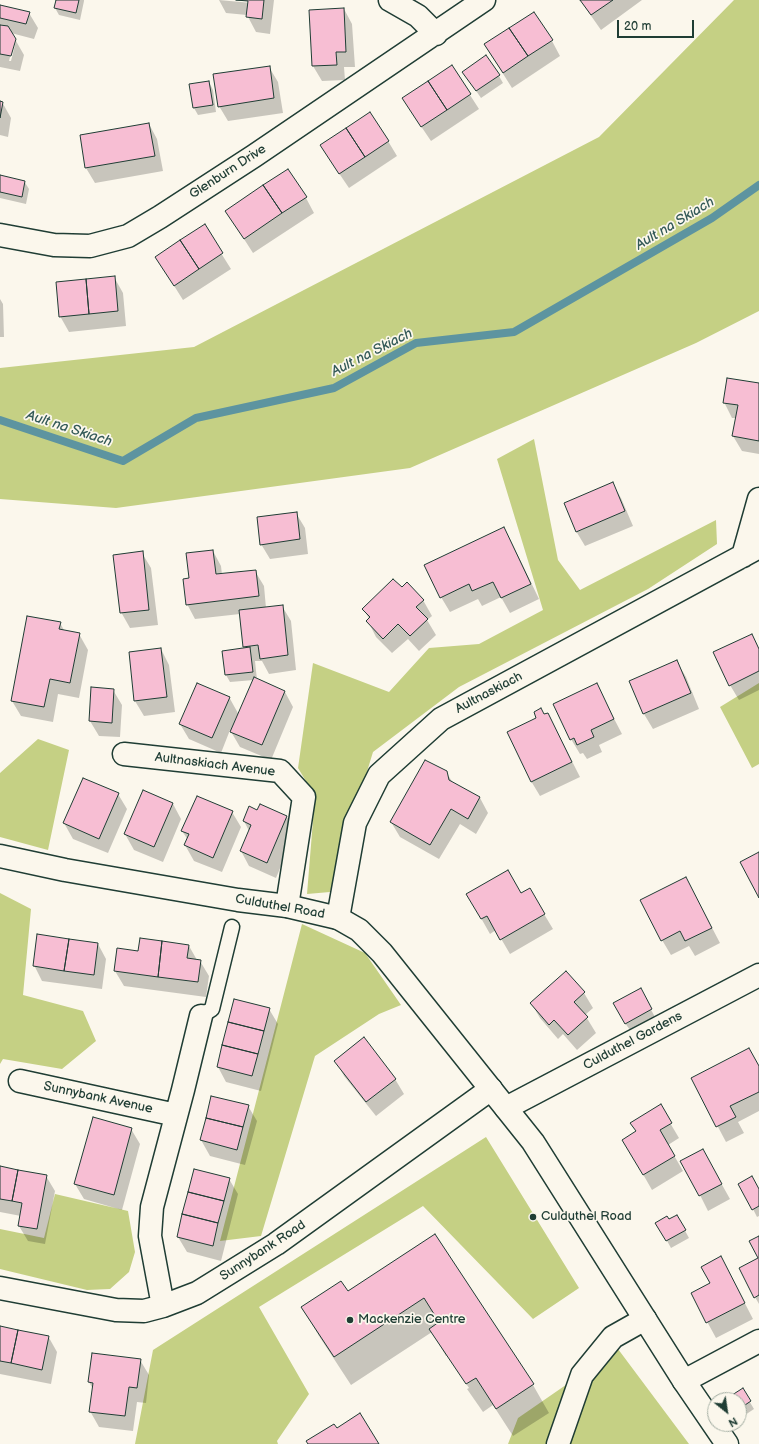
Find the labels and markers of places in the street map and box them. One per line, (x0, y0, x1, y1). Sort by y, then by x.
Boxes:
place label: Culduthel Road (541, 1209, 632, 1225)
marker: Culduthel Road (528, 1212, 538, 1222)
place label: Mackenzie Centre (358, 1312, 466, 1328)
marker: Mackenzie Centre (345, 1315, 355, 1325)

